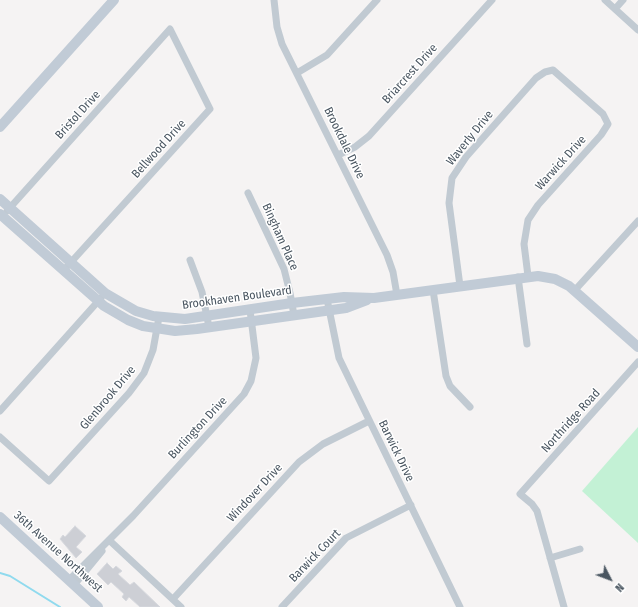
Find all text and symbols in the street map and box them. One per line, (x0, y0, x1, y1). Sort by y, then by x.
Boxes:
street label: Briarcrest Drive (379, 41, 441, 107)
street label: Bristol Drive (52, 88, 104, 142)
street label: Brookdale Drive (320, 105, 368, 181)
street label: Waverly Drive (444, 108, 496, 168)
street label: Bellwood Drive (129, 117, 189, 181)
street label: Warwick Drive (533, 133, 589, 193)
street label: Bingham Place (259, 201, 301, 273)
street label: Brookhaven Boulevard (181, 283, 293, 313)
street label: Glenbrook Drive (77, 363, 139, 433)
street label: Northridge Road (539, 386, 603, 456)
street label: Burlington Drive (166, 394, 230, 462)
street label: Barwick Drive (375, 418, 417, 484)
street label: Windover Drive (224, 461, 286, 525)
street label: 36th Avenue Northwest (11, 508, 105, 596)
street label: Barwick Court (286, 527, 344, 585)
north arrow (590, 559, 630, 599)
text: N (612, 581, 626, 594)

